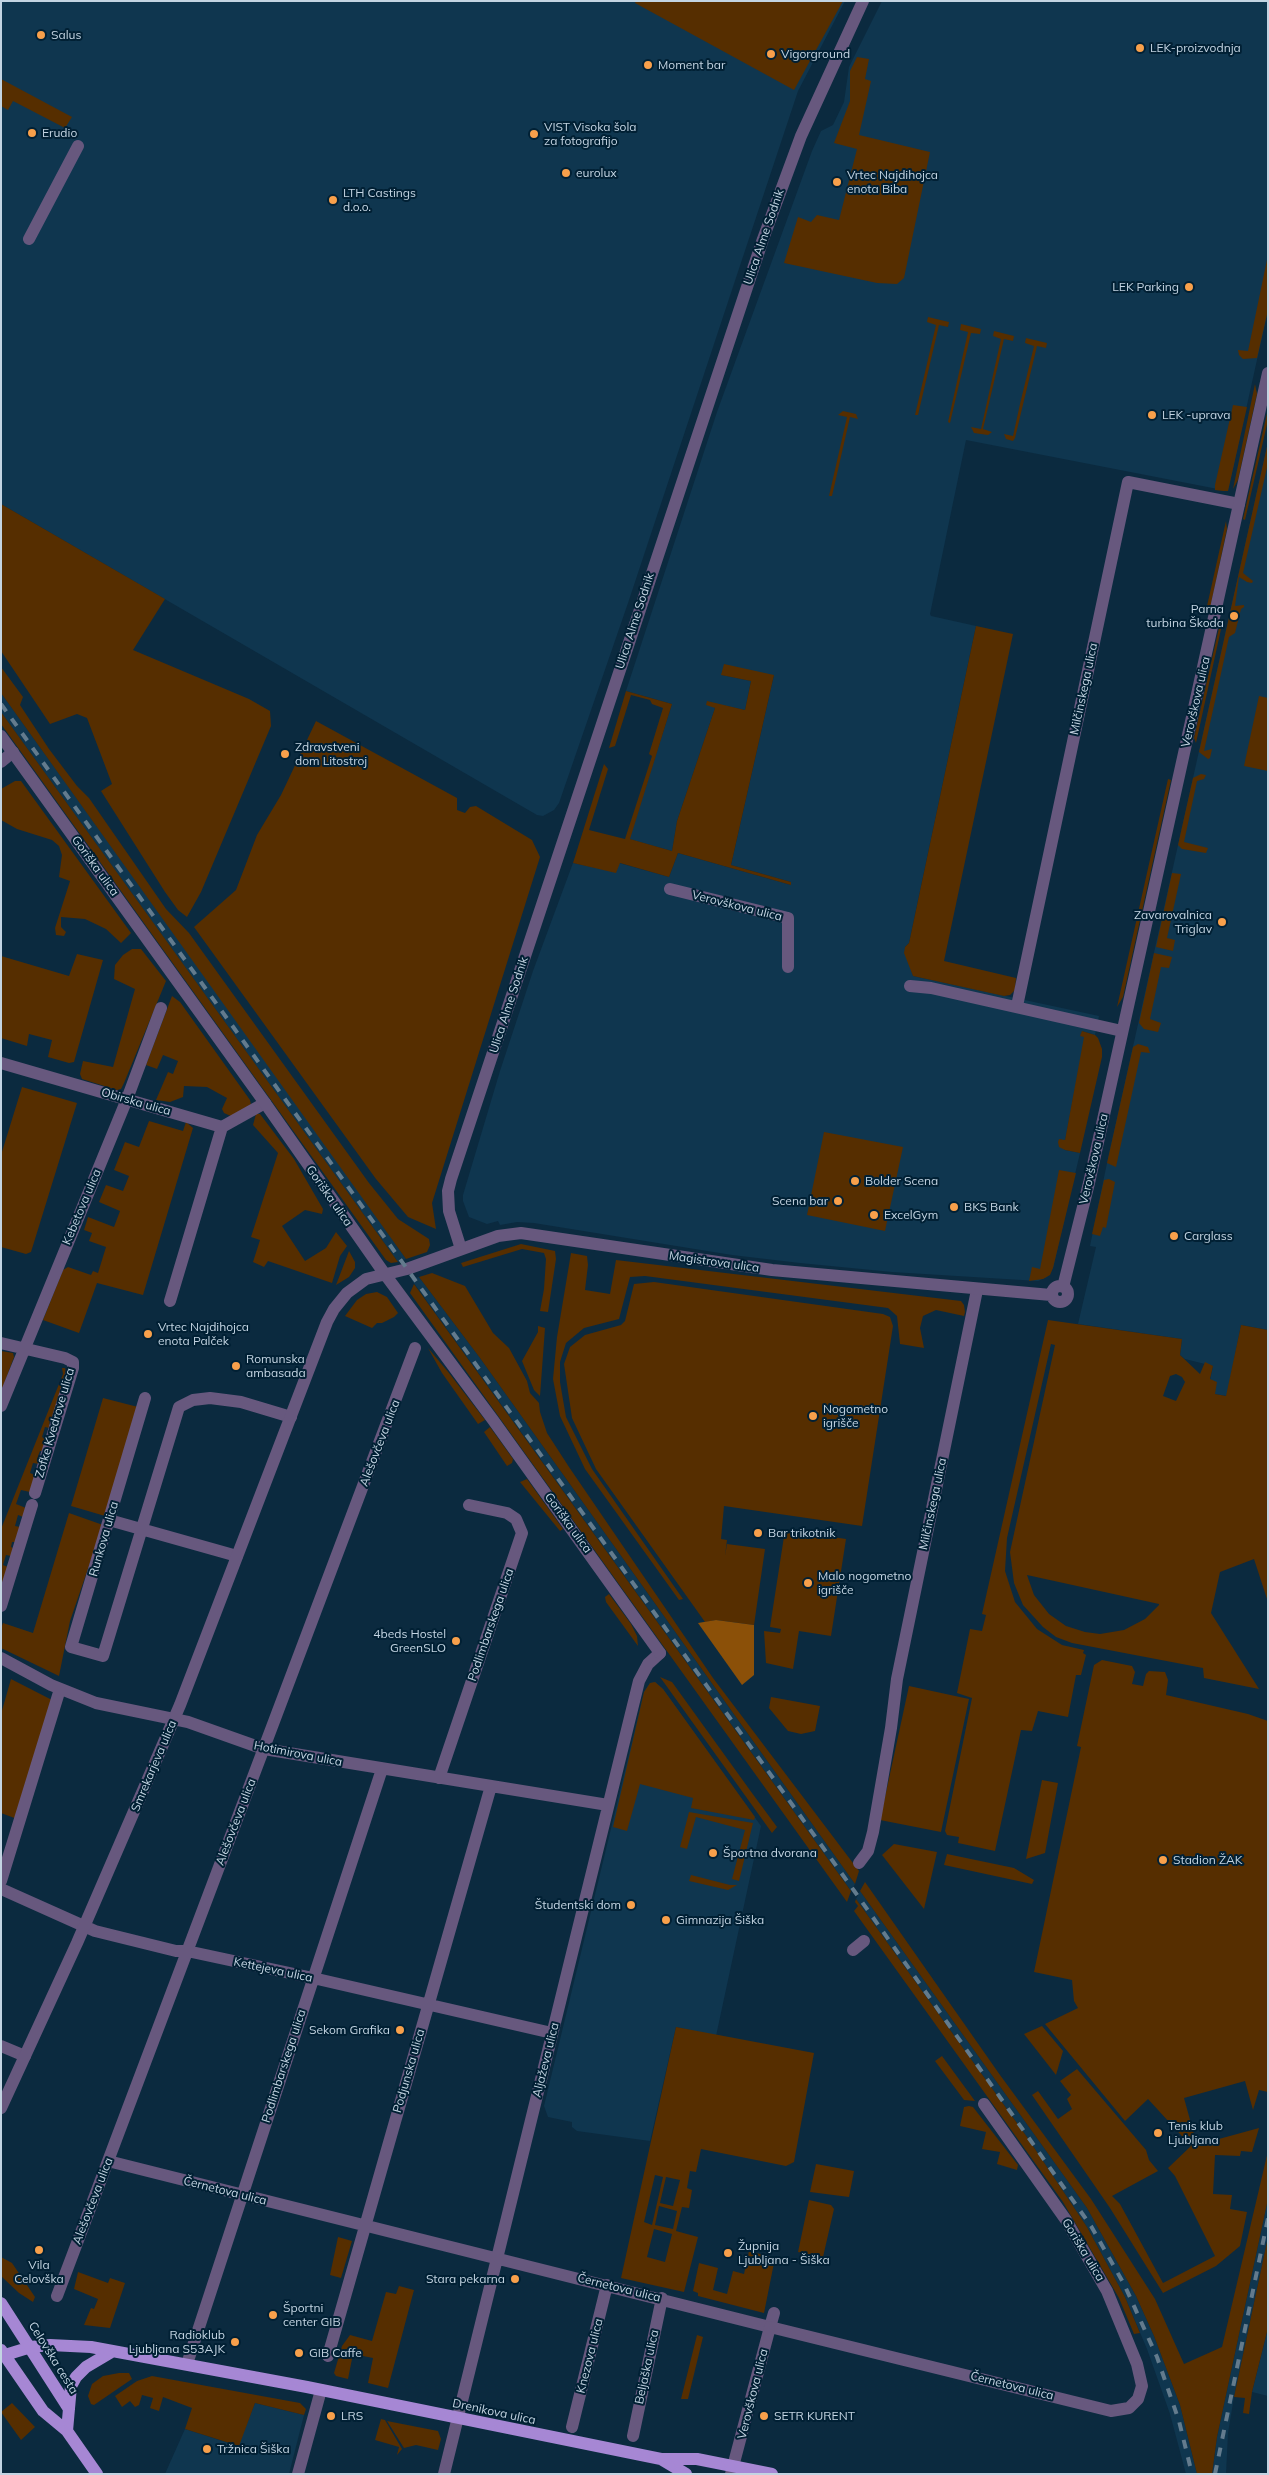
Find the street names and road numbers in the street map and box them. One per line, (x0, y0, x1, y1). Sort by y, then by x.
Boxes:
street label: Ulica Alme Sodnik (741, 187, 787, 287)
street label: Ulica Alme Sodnik (613, 571, 657, 671)
street label: Milčinskega ulica (1067, 642, 1101, 736)
street label: Verovškova ulica (1179, 655, 1213, 749)
street label: Goriška ulica (68, 833, 122, 899)
street label: Verovškova ulica (690, 888, 784, 924)
street label: Ulica Alme Sodnik (487, 955, 531, 1055)
street label: Obirska ulica (100, 1085, 172, 1119)
street label: Verovškova ulica (1077, 1112, 1111, 1206)
street label: Goriška ulica (303, 1163, 355, 1229)
street label: Kebetova ulica (60, 1167, 104, 1247)
street label: Magistrova ulica (668, 1249, 760, 1275)
street label: Zofke Kvedrove ulica (32, 1366, 78, 1480)
street label: Alešovčeva ulica (357, 1398, 403, 1488)
street label: Milčinskega ulica (916, 1457, 950, 1551)
street label: Goriška ulica (541, 1490, 595, 1556)
street label: Runkova ulica (86, 1500, 122, 1578)
street label: Podlimbarskega ulica (465, 1567, 517, 1683)
street label: Smrekarjeva ulica (128, 1718, 180, 1814)
street label: Hotimirova ulica (253, 1738, 343, 1770)
street label: Alešovčeva ulica (213, 1777, 259, 1867)
street label: Kettejeva ulica (232, 1955, 314, 1985)
street label: Podlimbarskega ulica (259, 2007, 309, 2125)
street label: Aljaževa ulica (530, 2021, 562, 2099)
street label: Podjunska ulica (390, 2027, 428, 2115)
street label: Alešovčeva ulica (70, 2156, 116, 2246)
street label: Černetova ulica (182, 2174, 268, 2208)
street label: Goriška ulica (1059, 2216, 1107, 2284)
street label: Černetova ulica (576, 2271, 662, 2305)
street label: Knezova ulica (574, 2317, 606, 2395)
street label: Celovška cesta (25, 2319, 81, 2397)
street label: Beljaška ulica (632, 2328, 662, 2406)
street label: Verovškova ulica (735, 2347, 771, 2441)
street label: Černetova ulica (969, 2369, 1055, 2403)
street label: Drenikova ulica (451, 2396, 537, 2428)

